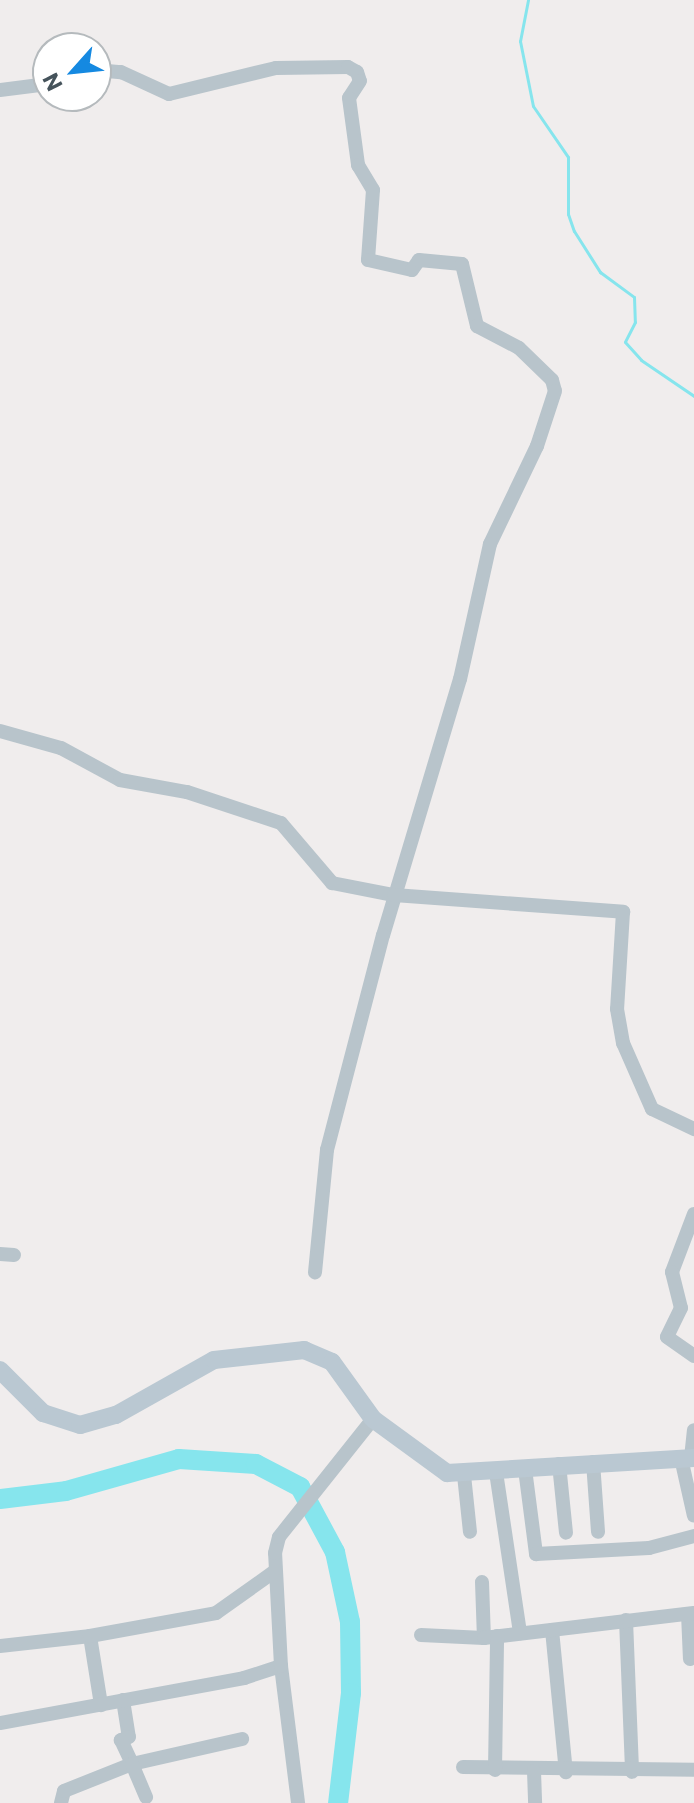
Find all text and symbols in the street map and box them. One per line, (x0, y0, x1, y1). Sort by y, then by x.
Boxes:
north arrow (32, 32, 112, 112)
text: N (36, 69, 68, 96)

